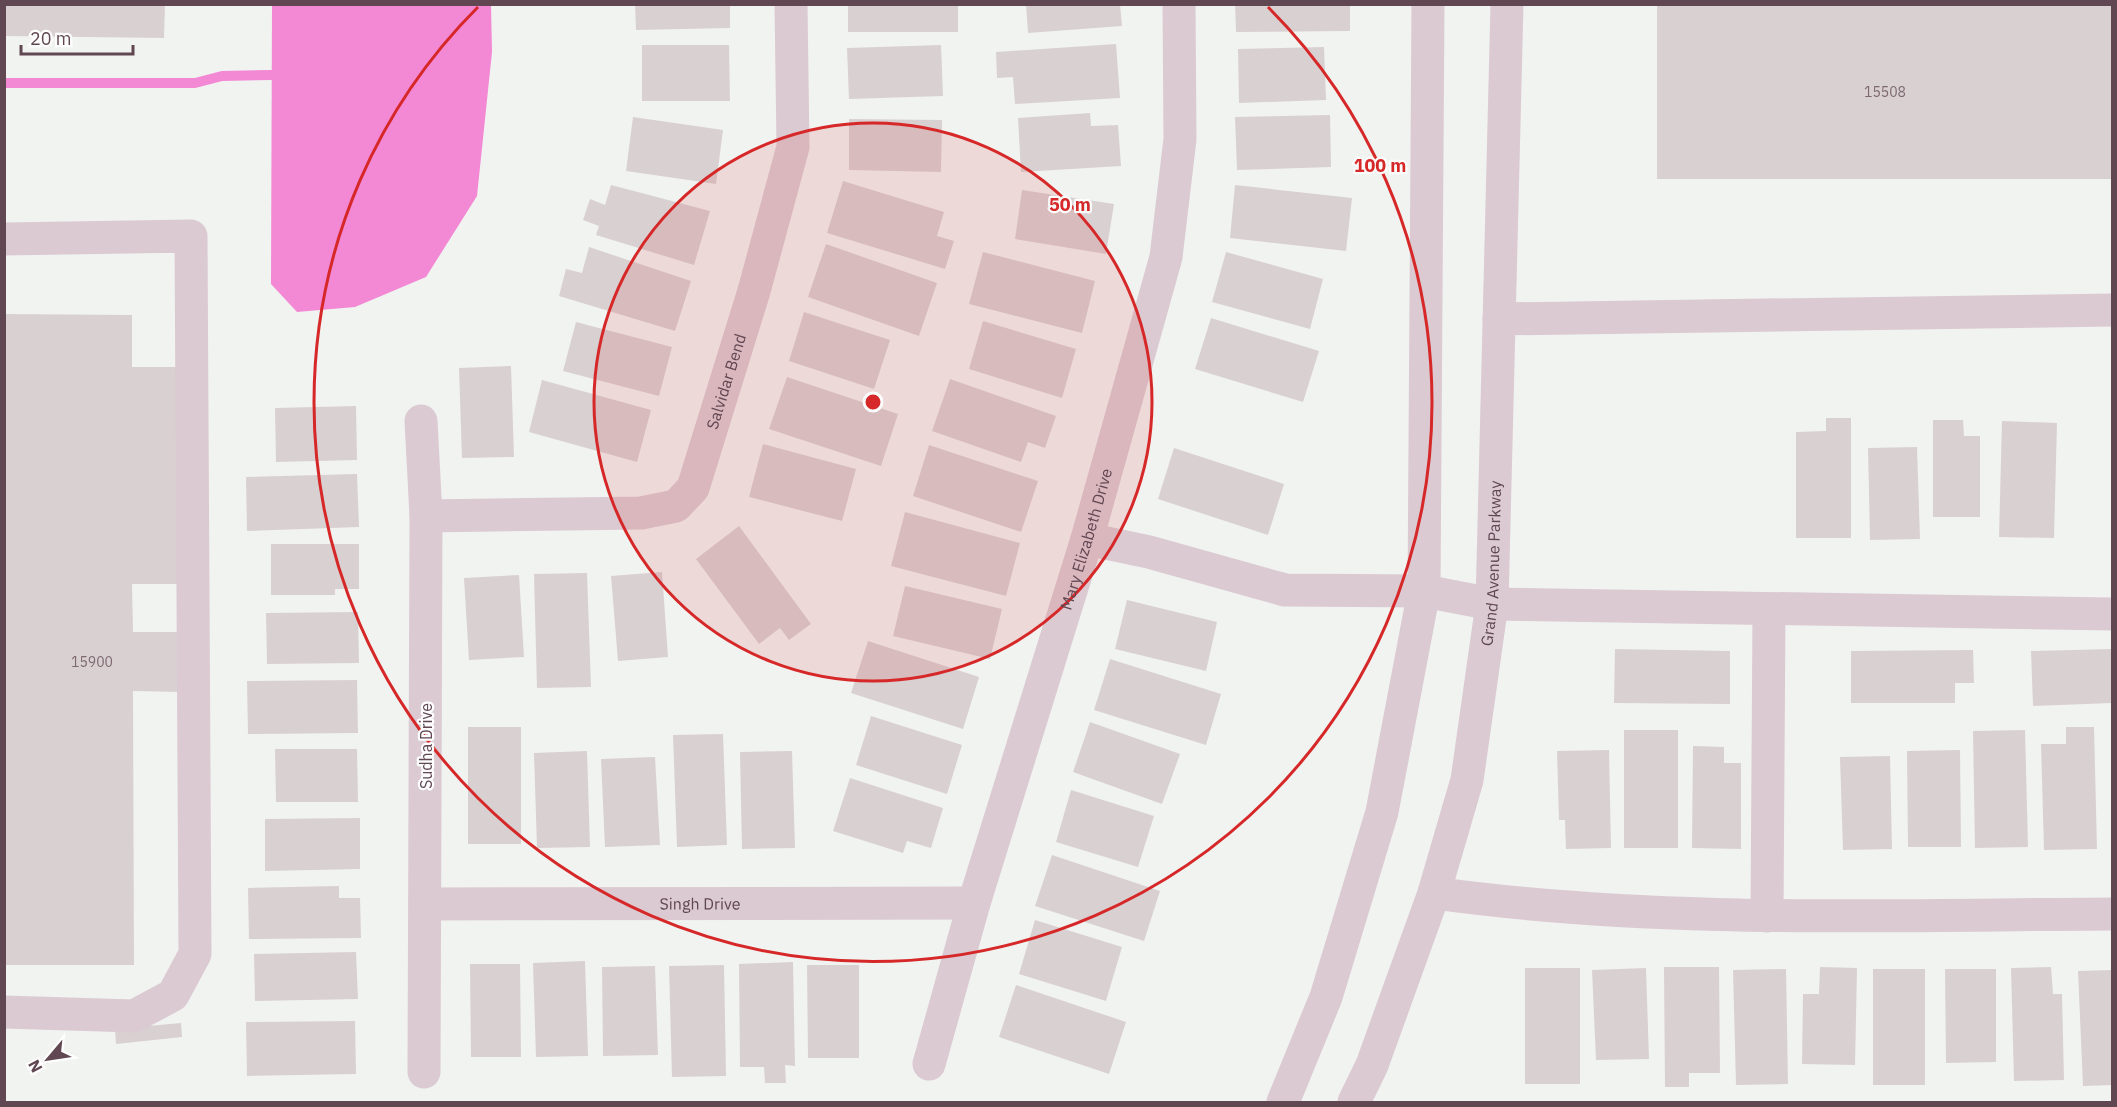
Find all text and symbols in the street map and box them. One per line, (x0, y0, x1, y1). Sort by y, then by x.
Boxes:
scale bar (21, 18, 134, 56)
text: 20 m (30, 27, 72, 50)
house number: 15508 (1864, 83, 1906, 101)
text: 100 m (1354, 154, 1406, 177)
text: 50 m (1049, 193, 1091, 216)
street label: Salvidar Bend (702, 331, 750, 432)
centre of rings (863, 392, 883, 412)
street label: Mary Elizabeth Drive (1056, 466, 1116, 612)
street label: Grand Avenue Parkway (1476, 480, 1505, 647)
house number: 15900 (71, 653, 113, 671)
street label: Sudha Drive (416, 703, 436, 789)
street label: Singh Drive (660, 893, 741, 914)
north arrow (18, 1029, 78, 1089)
text: N (23, 1056, 46, 1076)

